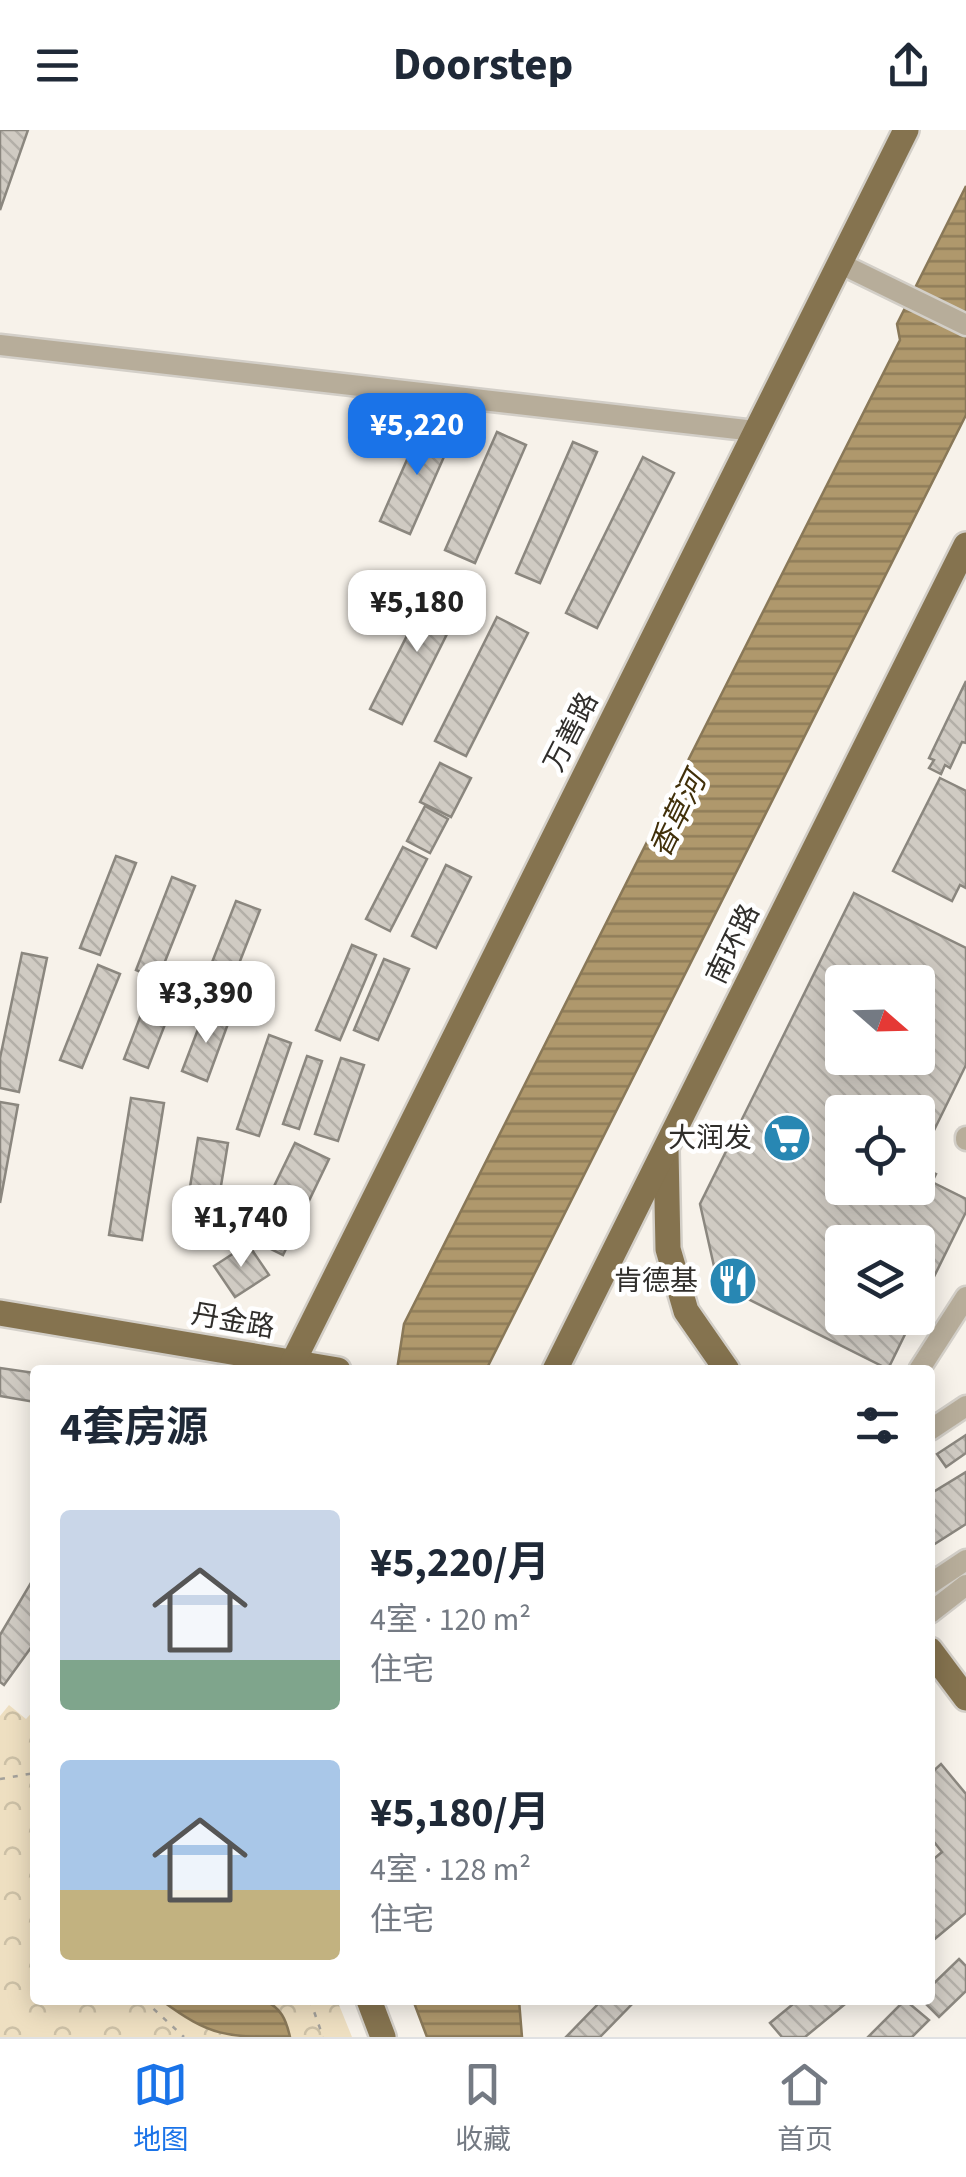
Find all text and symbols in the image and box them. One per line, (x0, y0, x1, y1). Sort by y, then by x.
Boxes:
text: Doorstep (393, 33, 573, 97)
icon: menu (30, 38, 85, 93)
icon: share (881, 38, 936, 93)
pin: ¥5,220 (336, 393, 498, 478)
text: ¥5,220 (370, 402, 464, 448)
pin: ¥5,180 (336, 570, 498, 655)
text: ¥5,180 (370, 579, 464, 625)
street label: 万善路 (534, 685, 608, 779)
water label: 香草河 (639, 761, 719, 865)
street label: 南环路 (697, 897, 769, 991)
pin: ¥3,390 (125, 961, 287, 1046)
north arrow (825, 965, 935, 1075)
map controls (825, 965, 935, 1335)
text: ¥3,390 (159, 970, 253, 1016)
button: locate (825, 1095, 935, 1205)
supermarket icon: 大润发 (761, 1112, 813, 1164)
place label: 大润发 (668, 1118, 752, 1158)
pin: ¥1,740 (160, 1185, 322, 1270)
text: ¥1,740 (194, 1194, 288, 1240)
button: layers (825, 1225, 935, 1335)
restaurant icon: 肯德基 (707, 1255, 759, 1307)
place label: 肯德基 (614, 1261, 698, 1301)
street label: 丹金路 (188, 1294, 278, 1348)
text: 4套房源 (60, 1398, 208, 1458)
icon: filters (850, 1398, 905, 1453)
text: ¥5,220/月 (370, 1533, 550, 1593)
icon: home (140, 1550, 260, 1670)
text: 4室 · 120 m² (370, 1597, 531, 1643)
text: 住宅 (370, 1647, 434, 1693)
text: ¥5,180/月 (370, 1783, 550, 1843)
icon: home (140, 1800, 260, 1920)
text: 4室 · 128 m² (370, 1847, 531, 1893)
text: 住宅 (370, 1897, 434, 1943)
tab: 地图 (133, 2057, 189, 2160)
tab: 收藏 (455, 2057, 511, 2160)
tab: 首页 (777, 2057, 833, 2160)

